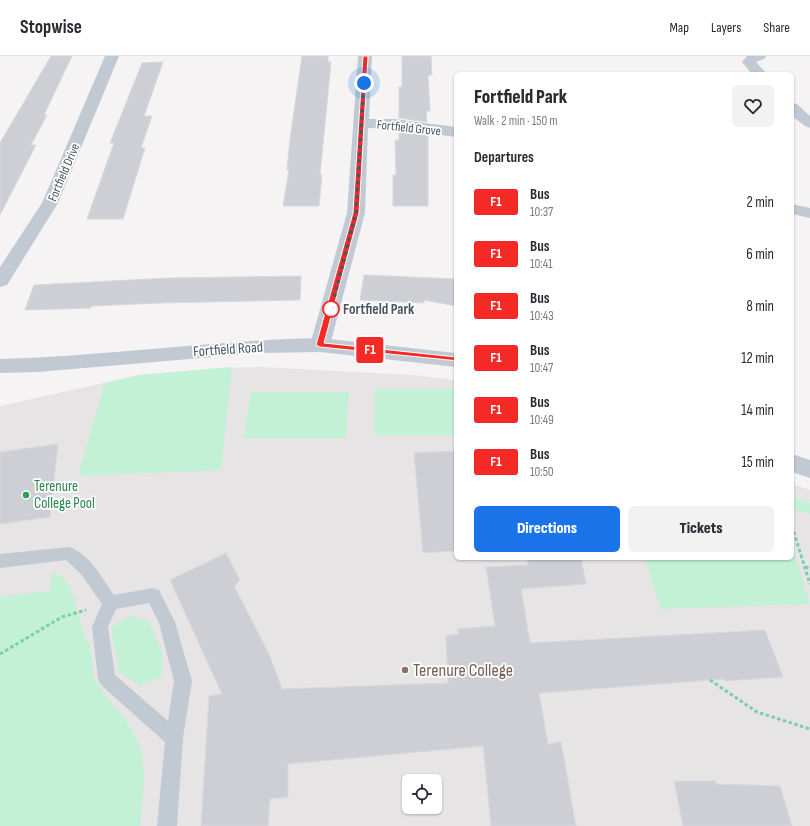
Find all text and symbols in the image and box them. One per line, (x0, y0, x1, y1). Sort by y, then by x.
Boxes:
text: Stopwise (20, 16, 82, 39)
text: Map (669, 19, 689, 36)
text: Layers (711, 19, 741, 36)
text: Share (763, 19, 790, 36)
your location (354, 73, 374, 93)
button: heart (732, 85, 774, 127)
text: Fortfield Park (474, 86, 567, 109)
text: Walk · 2 min · 150 m (474, 113, 558, 129)
street label: Fortfield Grove (376, 117, 442, 139)
street label: Fortfield Drive (45, 141, 83, 204)
text: Departures (474, 148, 534, 167)
text: Bus (530, 185, 549, 204)
text: F1 (490, 193, 502, 210)
text: 2 min (747, 193, 774, 212)
text: 10:37 (530, 204, 553, 220)
text: Bus (530, 237, 549, 256)
text: F1 (490, 245, 502, 262)
text: 6 min (746, 245, 774, 264)
text: 10:41 (530, 256, 553, 272)
text: Bus (530, 289, 549, 308)
text: F1 (490, 297, 502, 314)
text: 8 min (746, 297, 774, 316)
marker: Fortfield Park (322, 300, 340, 318)
place label: Fortfield Park (343, 300, 415, 319)
text: 10:43 (530, 308, 554, 324)
line badge: F1 (352, 337, 388, 363)
street label: Fortfield Road (193, 338, 264, 361)
text: F1 (364, 341, 376, 358)
text: Bus (530, 341, 549, 360)
text: F1 (490, 349, 502, 366)
text: 12 min (741, 349, 774, 368)
text: 10:47 (530, 360, 553, 376)
text: Bus (530, 393, 549, 412)
text: F1 (490, 401, 502, 418)
text: 14 min (741, 401, 774, 420)
text: 10:49 (530, 412, 554, 428)
text: Bus (530, 445, 549, 464)
text: F1 (490, 453, 502, 470)
text: 15 min (742, 453, 774, 472)
text: 10:50 (530, 464, 554, 480)
place label: Terenure College Pool (34, 477, 95, 513)
marker: Terenure College Pool (21, 490, 31, 500)
button: Directions (474, 506, 620, 552)
button: Tickets (628, 506, 774, 552)
place label: Terenure College (413, 660, 513, 681)
marker: Terenure College (400, 665, 410, 675)
map controls (402, 774, 442, 814)
button: locate (402, 774, 442, 814)

